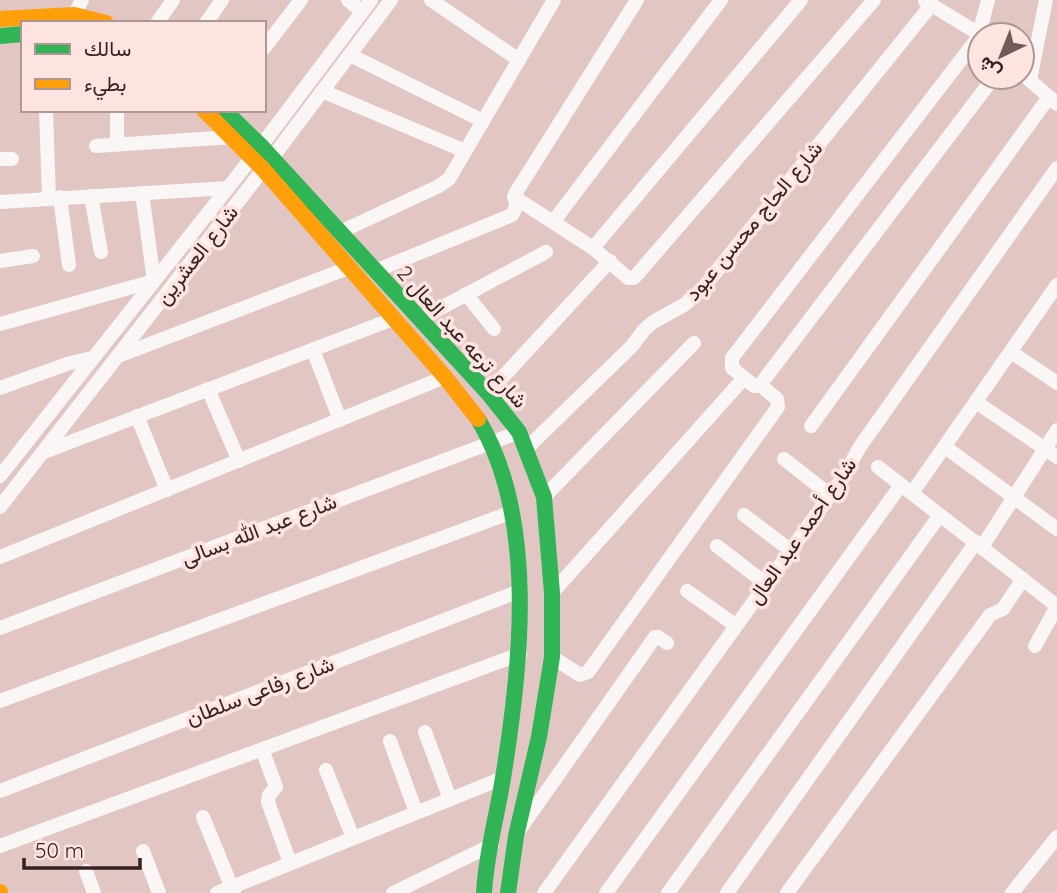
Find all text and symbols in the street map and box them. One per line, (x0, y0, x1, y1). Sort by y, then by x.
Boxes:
legend (21, 21, 266, 112)
north arrow (966, 21, 1036, 91)
text: سالك (84, 35, 131, 61)
text: ش (973, 52, 1006, 85)
text: بطيء (84, 70, 127, 101)
street label: شارع الحاج محسن عبود (679, 135, 829, 307)
street label: شارع العشرين (149, 199, 245, 311)
street label: شارع ترعه عبد العال 2 (390, 260, 534, 414)
street label: شارع أحمد عبد العال (741, 452, 863, 610)
street label: شارع عبد الله بسالى (177, 487, 341, 573)
street label: شارع رفاعى سلطان (182, 650, 338, 732)
scale bar (24, 826, 140, 870)
text: 50 m (35, 837, 84, 863)

